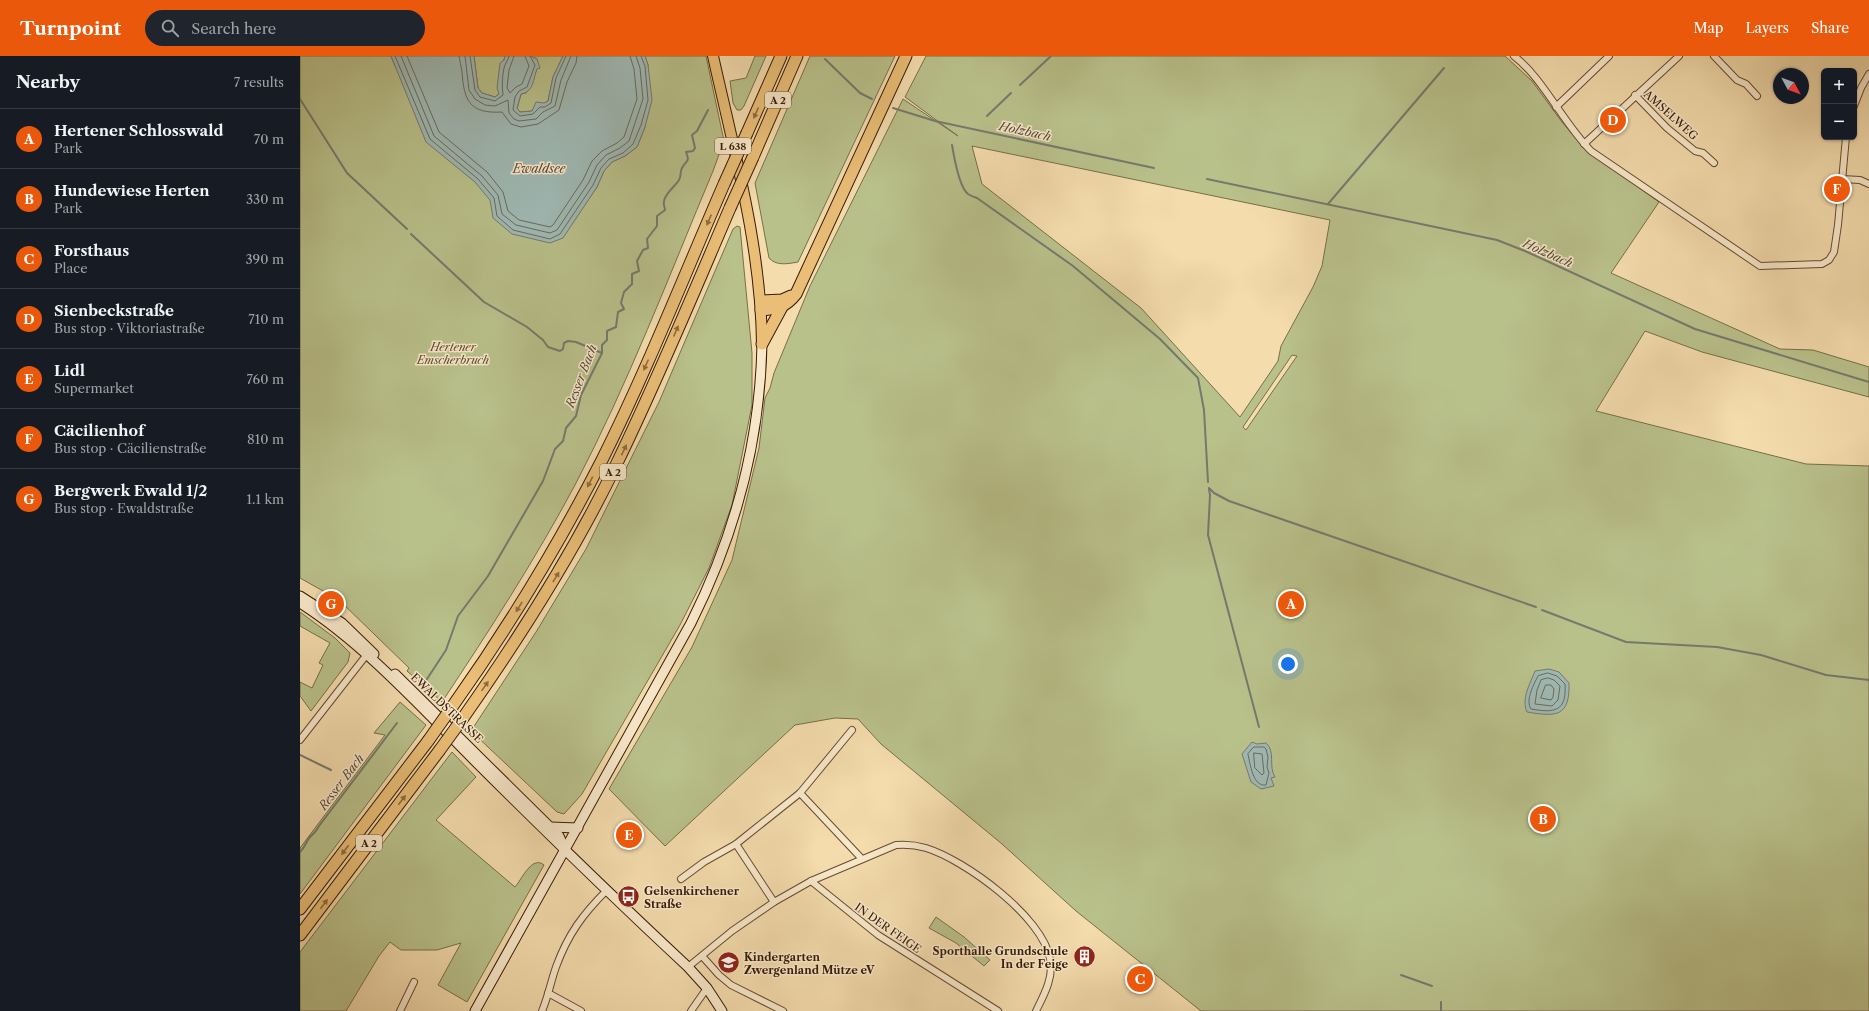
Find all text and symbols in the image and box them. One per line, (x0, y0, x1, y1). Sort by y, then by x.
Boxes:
search box (145, 10, 425, 46)
text: Turnpoint (20, 17, 121, 40)
icon: search (159, 17, 181, 39)
text: Search here (191, 19, 276, 38)
text: Map (1693, 19, 1723, 37)
text: Layers (1745, 19, 1789, 37)
text: Share (1811, 19, 1849, 37)
north arrow (1773, 68, 1809, 104)
map controls (1821, 68, 1857, 140)
button: + (1821, 68, 1857, 104)
text: Nearby (16, 72, 80, 92)
text: 7 results (234, 74, 284, 90)
street label: AMSELWEG (1640, 86, 1701, 143)
road number: A 2 (765, 92, 791, 108)
button: − (1821, 104, 1857, 140)
pin: D (1600, 105, 1626, 135)
one-way arrow (752, 108, 758, 120)
water label: Holzbach (997, 118, 1053, 144)
text: Hertener Schlosswald (54, 121, 224, 140)
text: A (24, 131, 34, 147)
text: 70 m (254, 131, 284, 147)
road number: L 638 (715, 138, 751, 154)
text: Park (54, 140, 82, 156)
water label: Ewaldsee (512, 161, 566, 176)
pin: F (1824, 174, 1850, 204)
text: Hundewiese Herten (54, 181, 210, 200)
text: B (24, 191, 34, 207)
text: 330 m (246, 191, 284, 207)
text: Park (54, 200, 82, 216)
one-way arrow (705, 214, 711, 226)
water label: Holzbach (1520, 235, 1575, 271)
text: Forsthaus (54, 241, 129, 260)
text: C (24, 251, 34, 267)
text: 390 m (245, 251, 284, 267)
text: Place (54, 260, 87, 276)
text: Sienbeckstraße (54, 301, 174, 320)
text: D (23, 311, 35, 327)
text: 710 m (248, 311, 284, 327)
text: Bus stop · Viktoriastraße (54, 320, 205, 336)
one-way arrow (674, 324, 680, 336)
park label: Hertener Emscherbruch (416, 340, 489, 367)
water label: Resser Bach (562, 342, 600, 410)
one-way arrow (642, 359, 648, 371)
text: Lidl (54, 361, 85, 380)
text: E (24, 371, 34, 387)
text: 760 m (246, 371, 284, 387)
text: Supermarket (54, 380, 134, 396)
text: Cäcilienhof (54, 421, 144, 440)
text: F (25, 431, 33, 447)
text: 810 m (247, 431, 284, 447)
text: Bus stop · Cäcilienstraße (54, 440, 207, 456)
one-way arrow (621, 444, 627, 455)
road number: A 2 (600, 464, 626, 480)
one-way arrow (587, 476, 594, 488)
text: Bergwerk Ewald 1/2 (54, 481, 207, 500)
text: G (23, 491, 35, 507)
text: 1.1 km (247, 491, 284, 507)
text: Bus stop · Ewaldstraße (54, 500, 194, 516)
one-way arrow (552, 571, 559, 583)
pin: G (318, 589, 344, 619)
pin: A (1278, 589, 1304, 619)
one-way arrow (516, 601, 523, 613)
your location (1278, 654, 1298, 674)
street label: EWALDSTRASSE (408, 670, 486, 746)
one-way arrow (481, 680, 489, 691)
water label: Resser Bach (315, 751, 367, 814)
one-way arrow (397, 794, 406, 805)
pin: B (1530, 804, 1556, 834)
pin: E (616, 820, 642, 850)
road number: A 2 (356, 835, 382, 851)
one-way arrow (341, 844, 349, 855)
bus stop icon: Gelsenkirchener Straße (615, 884, 641, 910)
place label: Gelsenkirchener Straße (644, 884, 740, 911)
one-way arrow (319, 898, 328, 909)
street label: IN DER FEIGE (852, 900, 924, 956)
place label: Sporthalle Grundschule In der Feige (933, 944, 1068, 971)
building icon: Sporthalle Grundschule In der Feige (1071, 944, 1097, 970)
school or university icon: Kindergarten Zwergenland Mütze eV (715, 950, 741, 976)
place label: Kindergarten Zwergenland Mütze eV (744, 950, 875, 977)
pin: C (1127, 964, 1153, 994)

